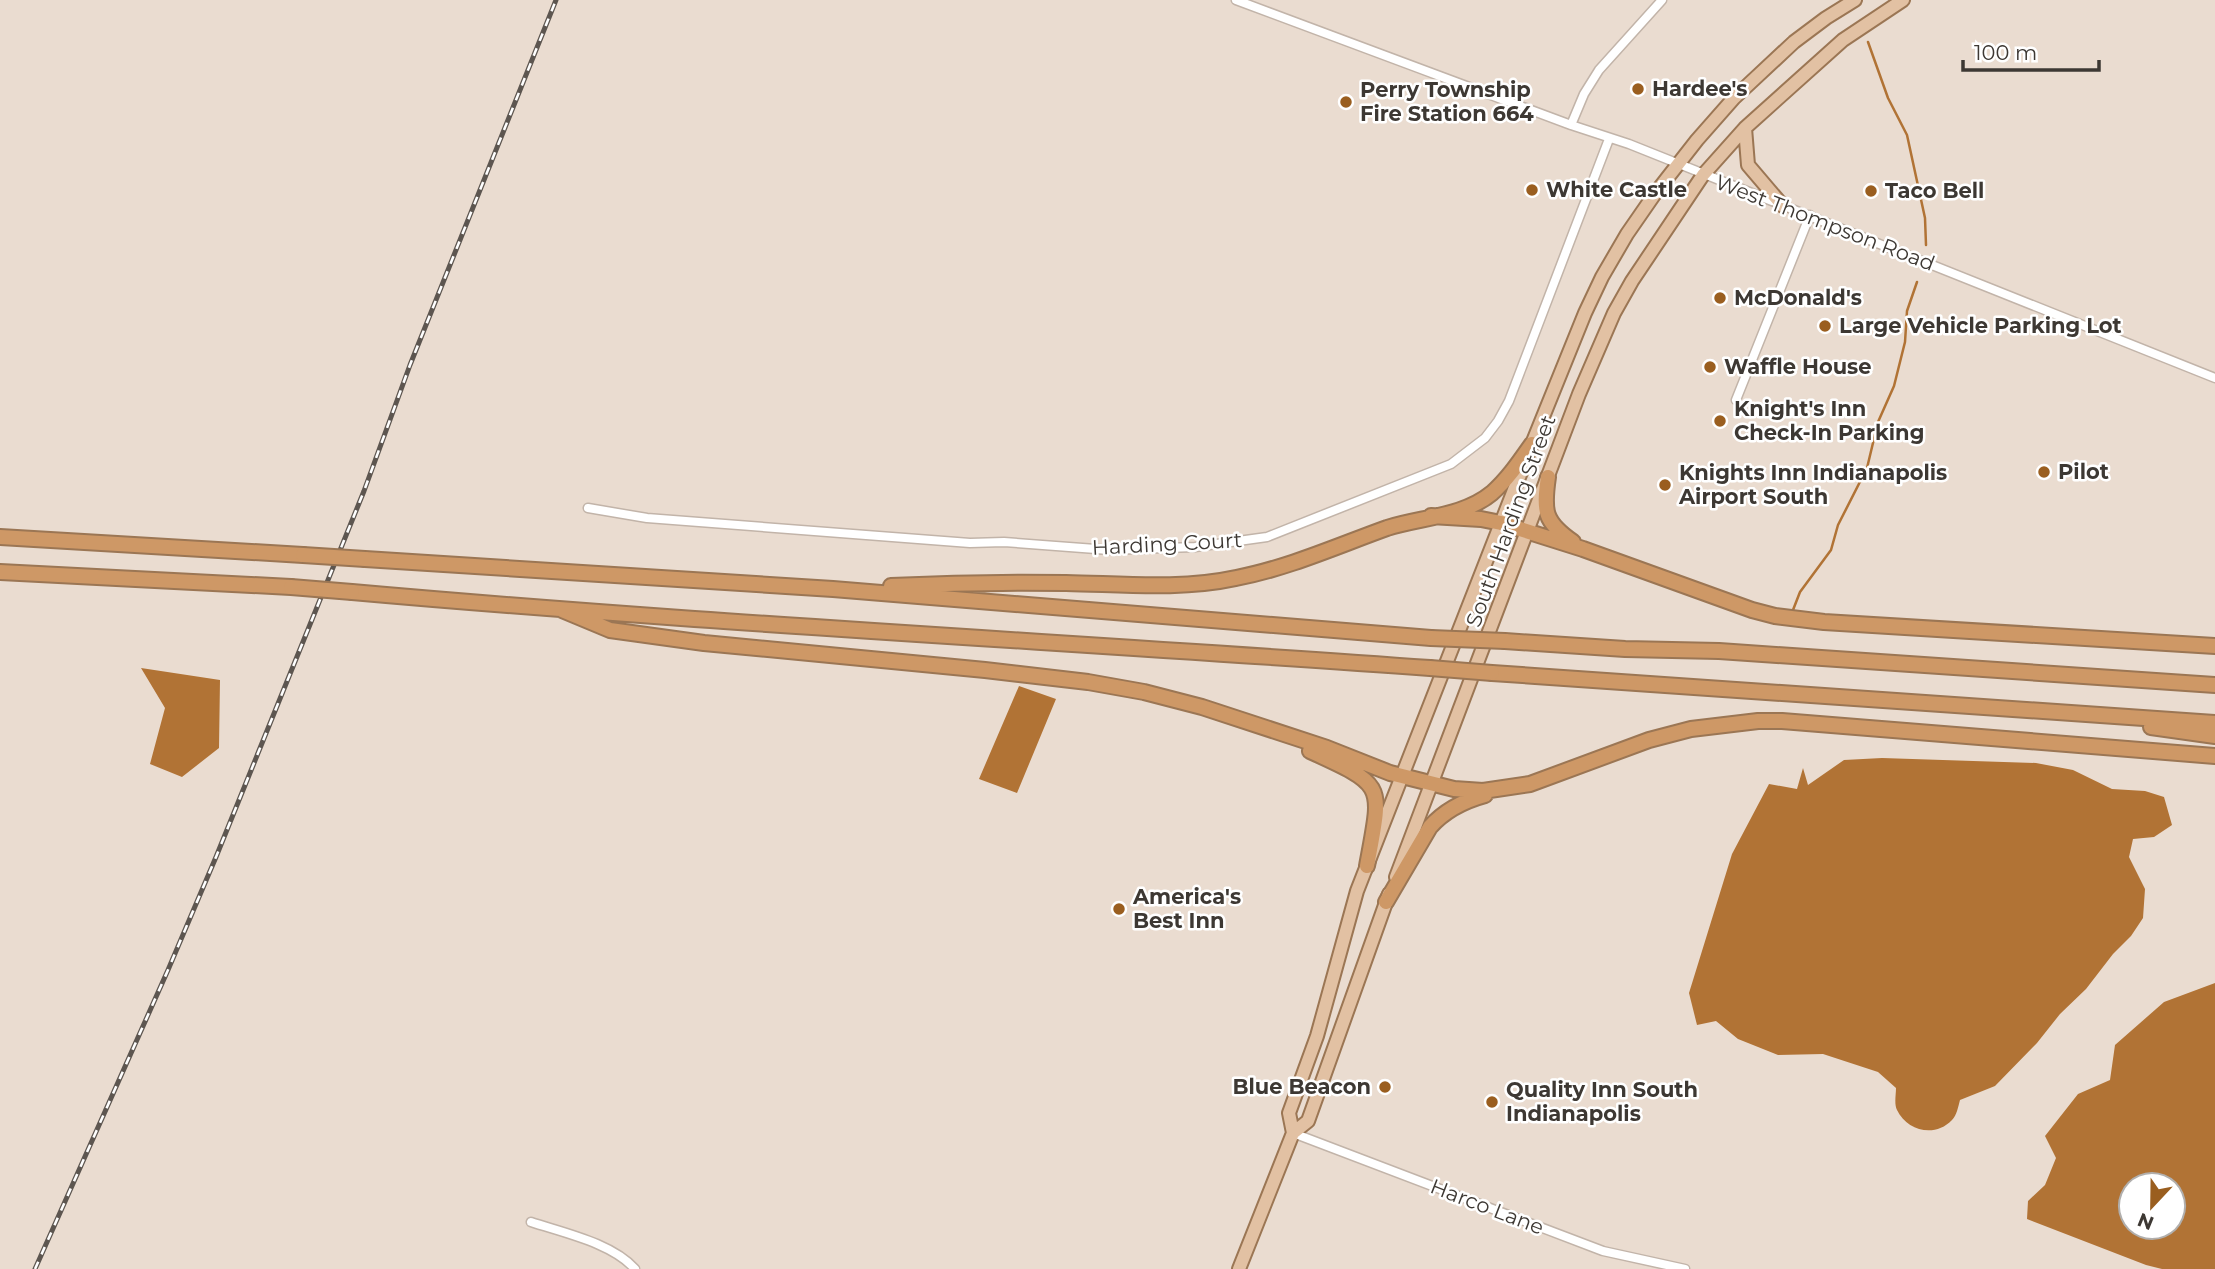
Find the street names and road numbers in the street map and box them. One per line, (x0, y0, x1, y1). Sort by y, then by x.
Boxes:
street label: West Thompson Road (1712, 169, 1938, 276)
street label: South Harding Street (1461, 412, 1560, 630)
street label: Harding Court (1091, 527, 1243, 560)
street label: Harco Lane (1427, 1173, 1547, 1240)

